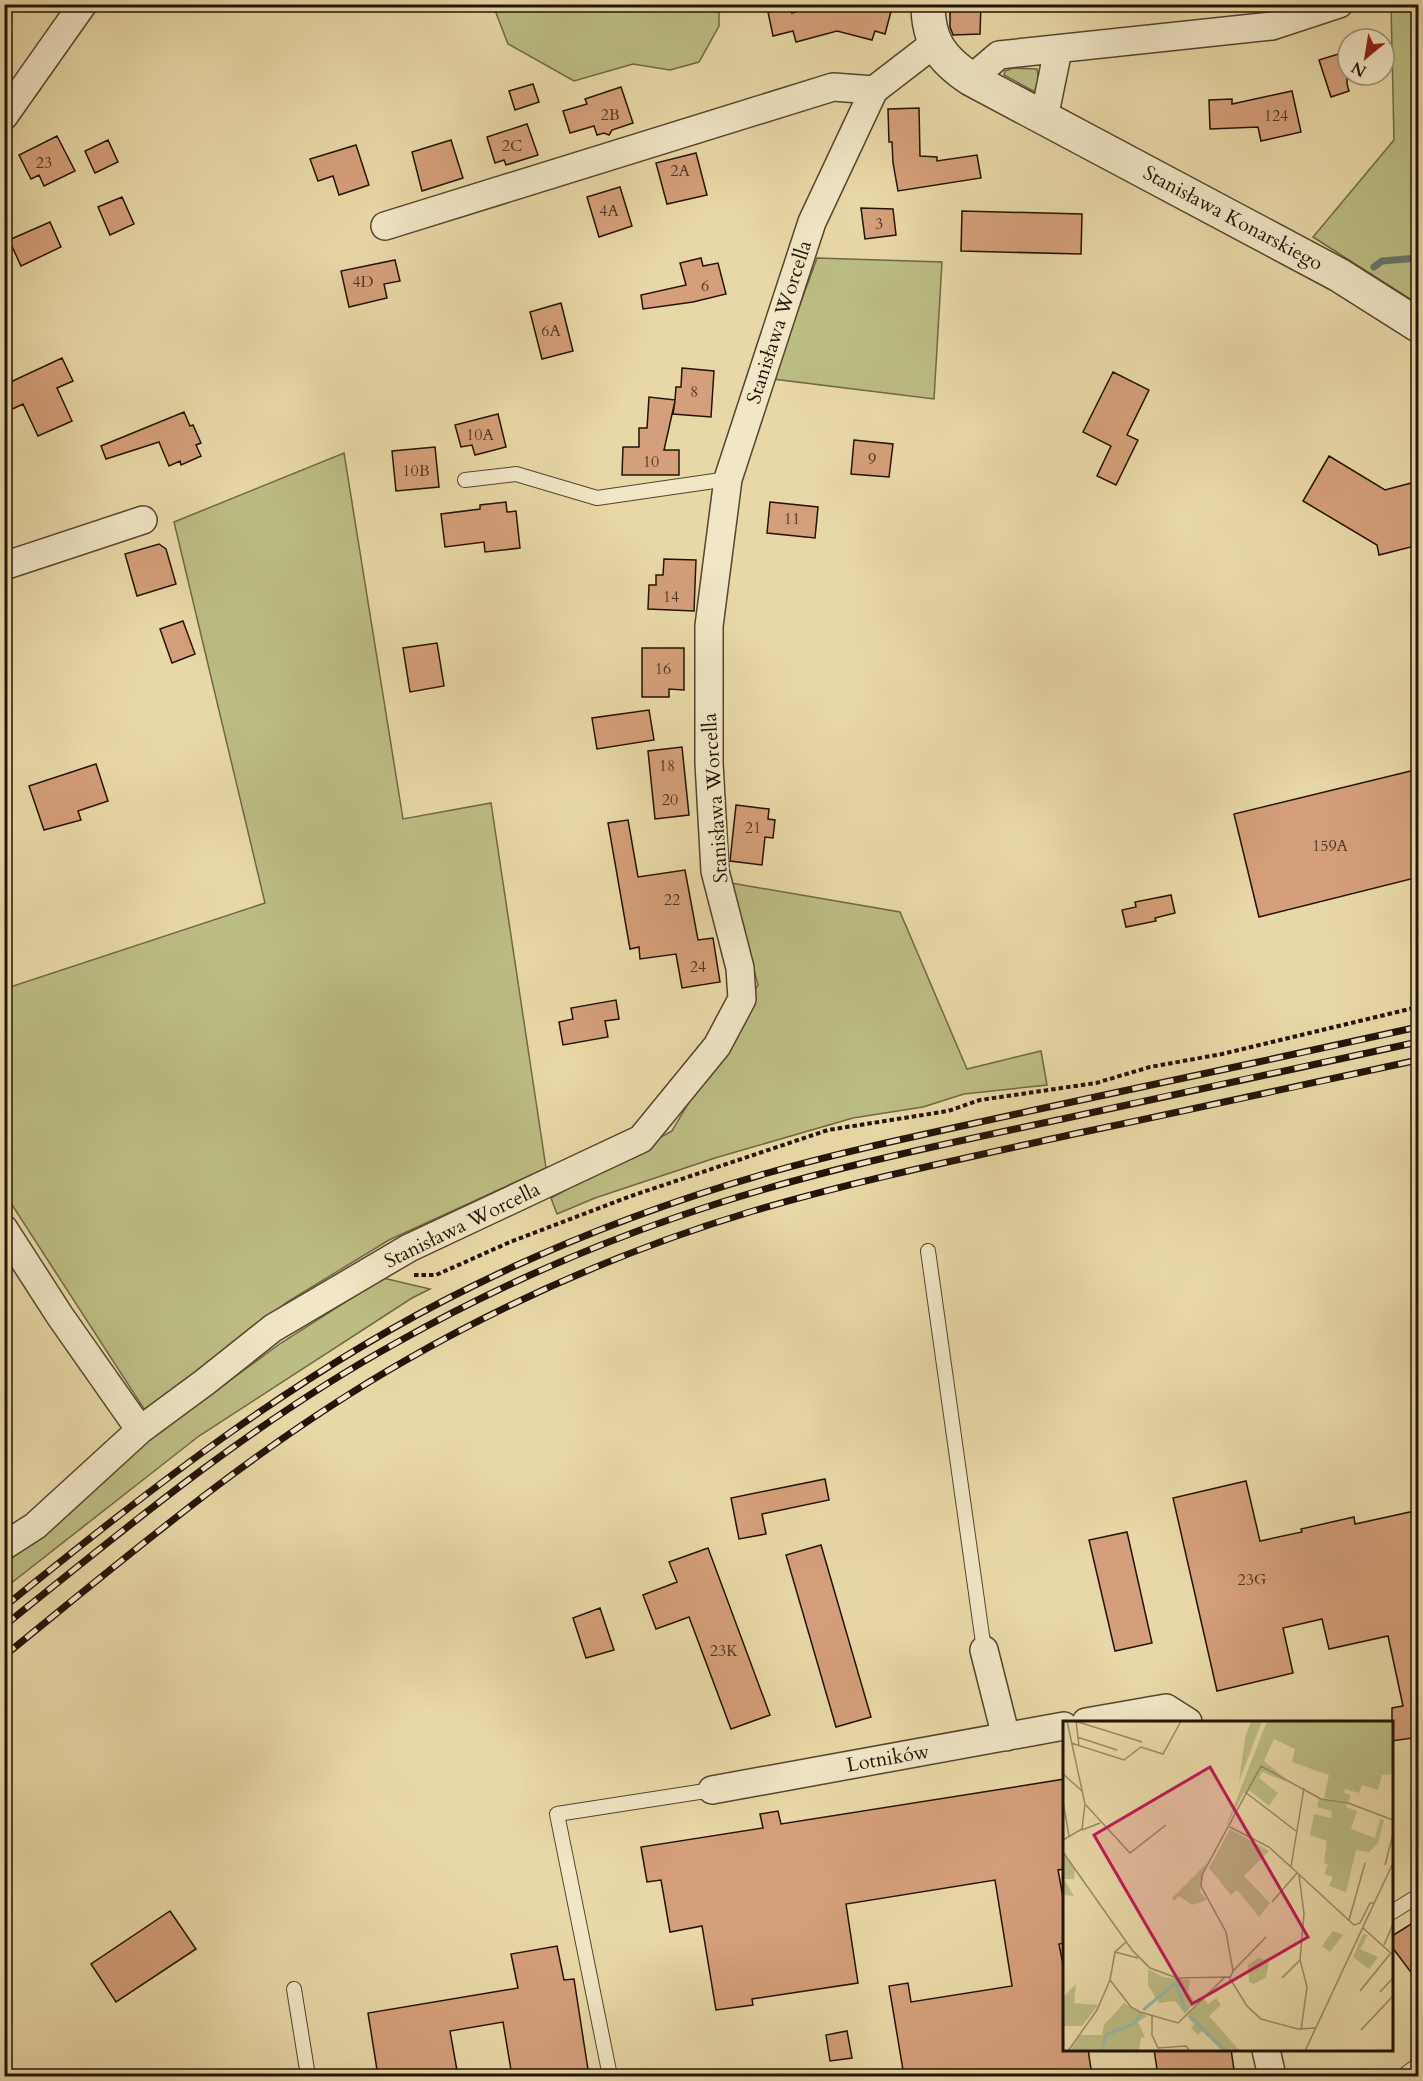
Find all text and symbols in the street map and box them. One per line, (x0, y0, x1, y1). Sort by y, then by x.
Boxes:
north arrow (1336, 27, 1396, 87)
text: N (1347, 56, 1371, 82)
house number: 2B (600, 104, 620, 126)
house number: 124 (1264, 105, 1288, 127)
house number: 2C (502, 135, 522, 157)
house number: 23 (36, 152, 52, 174)
street label: Stanisława Konarskiego (1138, 159, 1328, 277)
house number: 2A (670, 160, 690, 182)
house number: 4A (599, 200, 619, 222)
house number: 3 (875, 213, 883, 235)
street label: Stanisława Worcella (740, 237, 818, 407)
house number: 4D (352, 271, 374, 293)
house number: 6 (701, 275, 709, 297)
house number: 6A (541, 320, 561, 342)
house number: 8 (690, 381, 698, 403)
house number: 10A (466, 424, 495, 446)
house number: 9 (868, 448, 876, 470)
house number: 10 (643, 451, 659, 473)
house number: 10B (402, 460, 430, 482)
house number: 11 (784, 508, 800, 530)
house number: 14 (663, 586, 679, 608)
house number: 16 (655, 658, 671, 680)
street label: Stanisława Worcella (696, 712, 734, 884)
house number: 18 (659, 755, 675, 777)
house number: 20 (662, 789, 678, 811)
house number: 21 (745, 817, 761, 839)
house number: 159A (1312, 835, 1349, 857)
house number: 22 (664, 889, 680, 911)
house number: 24 (690, 956, 706, 978)
street label: Stanisława Worcella (380, 1175, 545, 1274)
house number: 23G (1237, 1569, 1267, 1591)
house number: 23K (710, 1640, 738, 1662)
inset map (1063, 1721, 1393, 2051)
street label: Lotników (844, 1737, 932, 1779)

